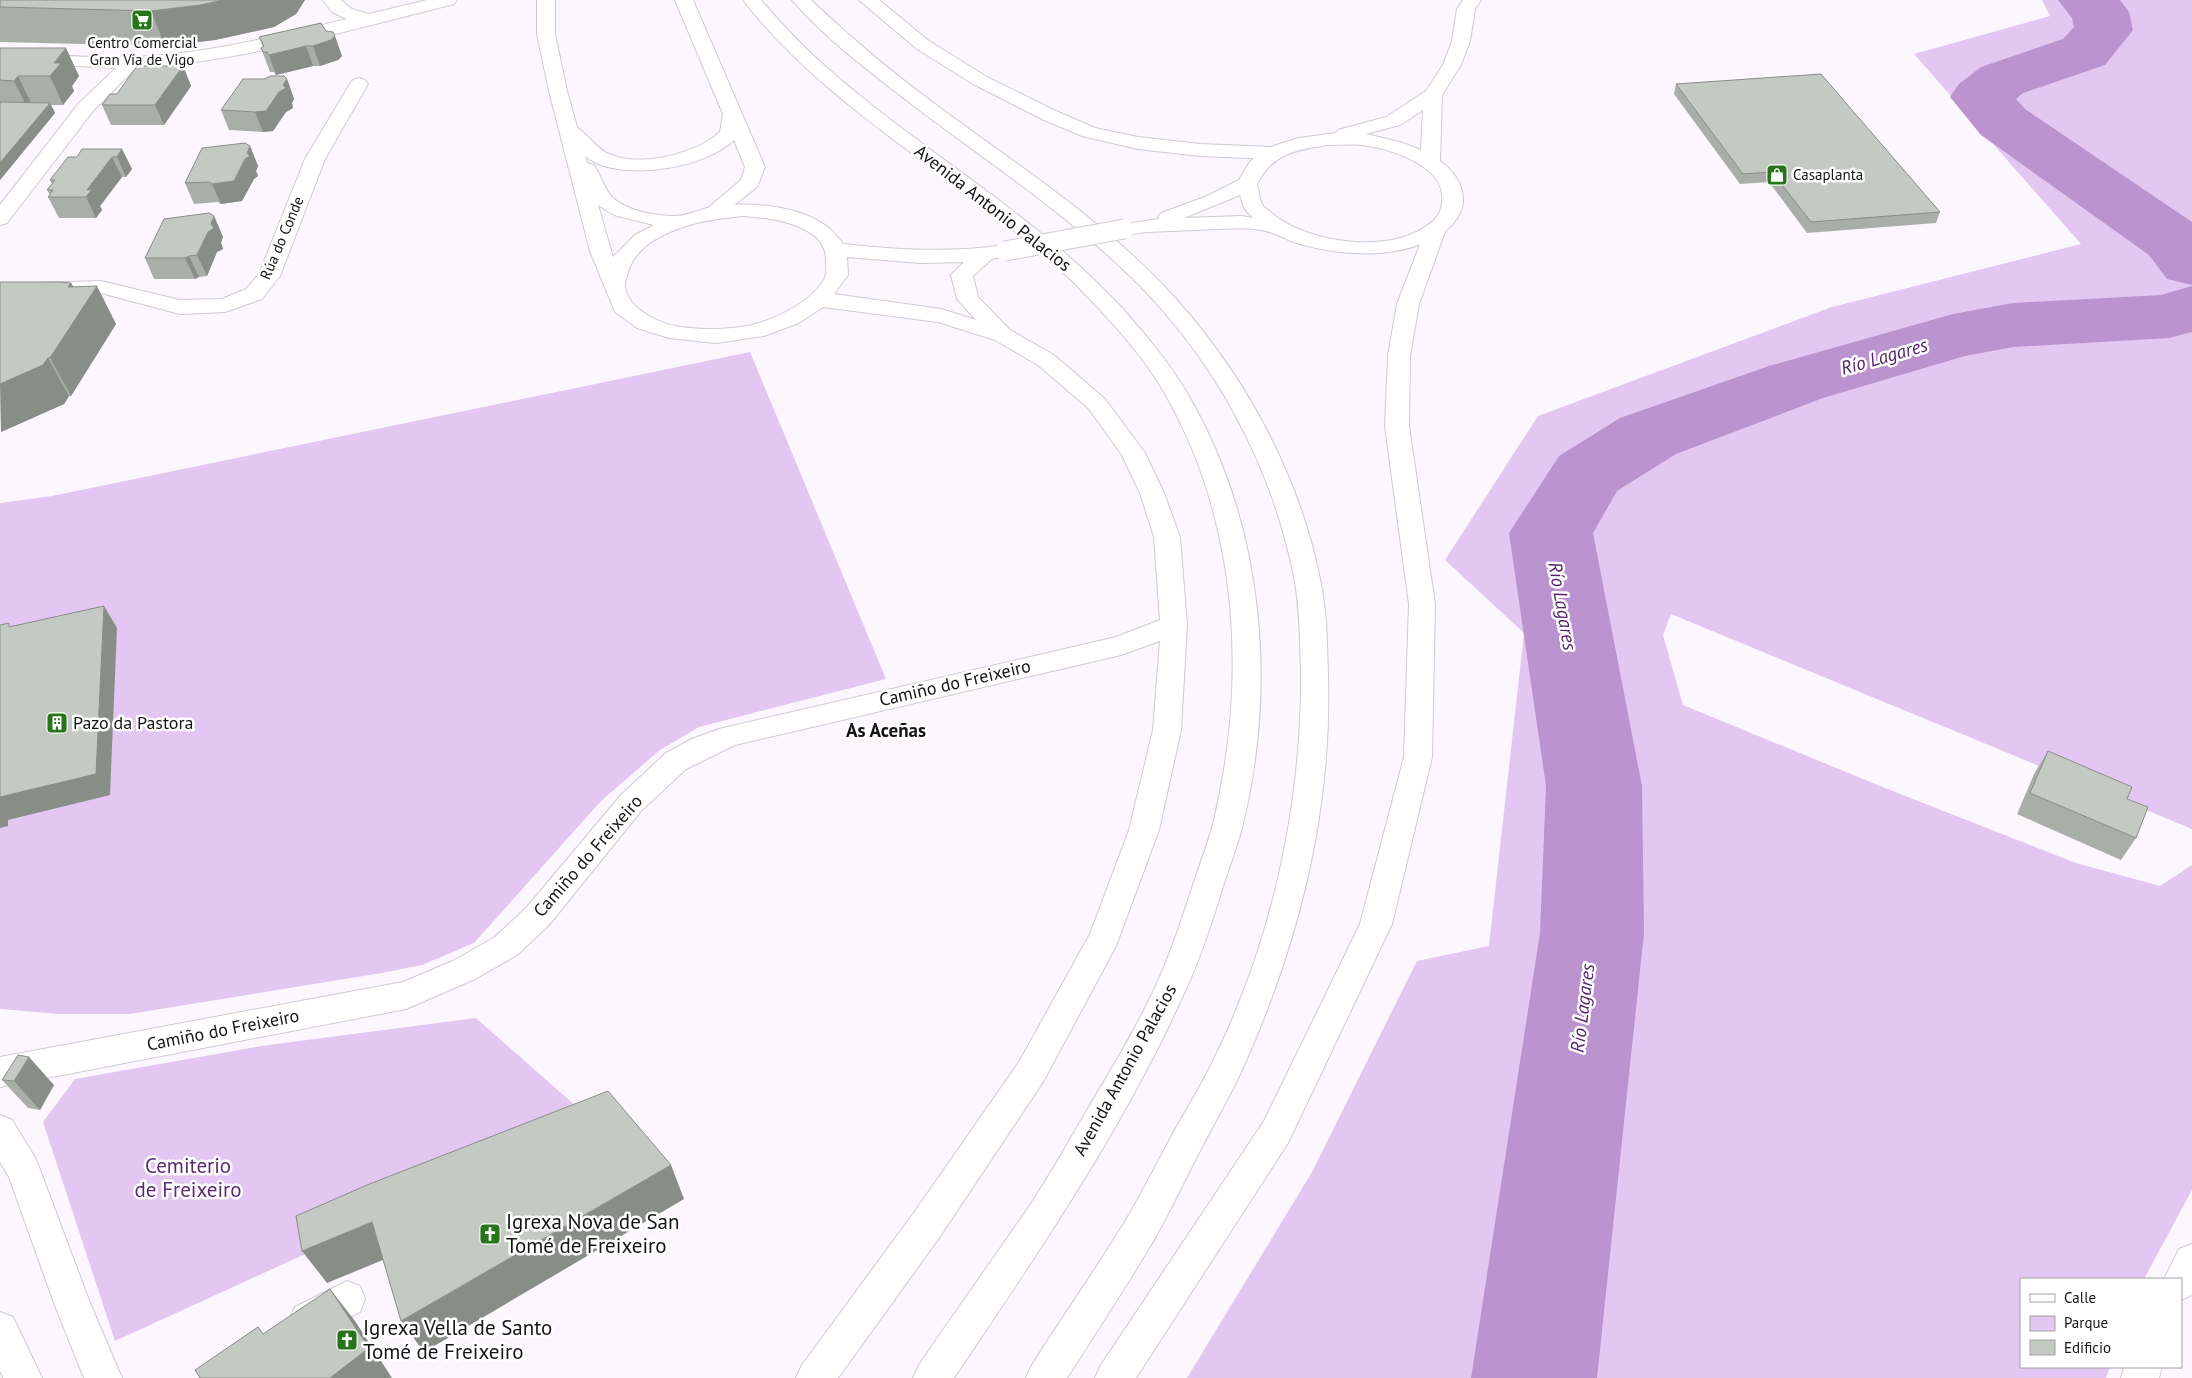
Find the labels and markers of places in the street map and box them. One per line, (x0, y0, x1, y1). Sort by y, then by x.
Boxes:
supermarket icon: Centro Comercial Gran Vía de Vigo (130, 8, 154, 32)
place label: Centro Comercial Gran Vía de Vigo (87, 33, 197, 69)
shop icon: Casaplanta (1765, 163, 1789, 187)
place label: Casaplanta (1793, 165, 1863, 184)
building icon: Pazo da Pastora (45, 711, 69, 735)
place label: Pazo da Pastora (73, 711, 194, 734)
place label: Igrexa Nova de San Tomé de Freixeiro (506, 1208, 679, 1259)
church icon: Igrexa Nova de San Tomé de Freixeiro (478, 1222, 502, 1246)
place label: Igrexa Vella de Santo Tomé de Freixeiro (363, 1314, 552, 1365)
church icon: Igrexa Vella de Santo Tomé de Freixeiro (335, 1328, 359, 1352)

